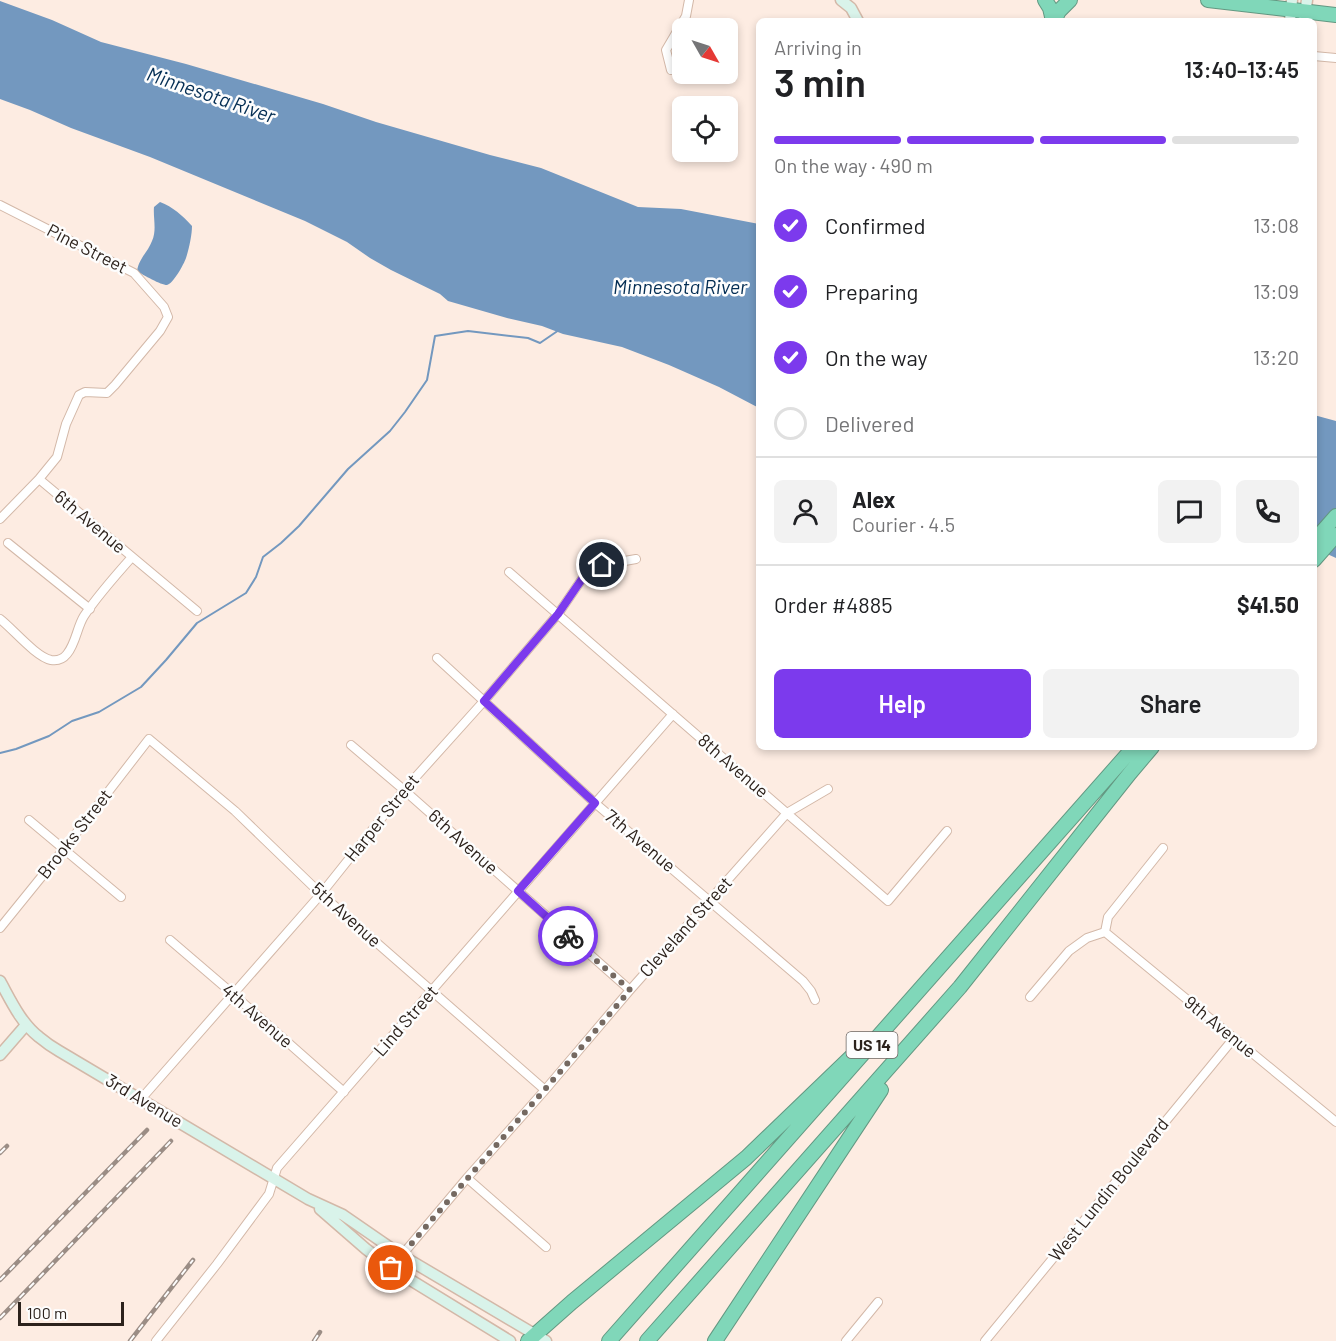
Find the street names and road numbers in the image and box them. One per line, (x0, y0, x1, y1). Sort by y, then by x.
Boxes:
street label: Pine Street (44, 219, 131, 278)
street label: 6th Avenue (51, 485, 131, 557)
street label: 8th Avenue (694, 729, 773, 802)
street label: Harper Street (339, 769, 423, 866)
street label: Brooks Street (32, 784, 116, 883)
street label: 6th Avenue (424, 804, 503, 878)
street label: 7th Avenue (601, 804, 680, 876)
street label: Cleveland Street (634, 872, 736, 981)
street label: 5th Avenue (307, 877, 386, 951)
street label: 4th Avenue (218, 978, 298, 1052)
street label: Lind Street (368, 980, 442, 1060)
street label: 9th Avenue (1180, 990, 1261, 1062)
road number: US 14 (846, 1032, 898, 1058)
street label: 3rd Avenue (102, 1068, 187, 1132)
street label: West Lundin Boulevard (1044, 1113, 1173, 1266)

